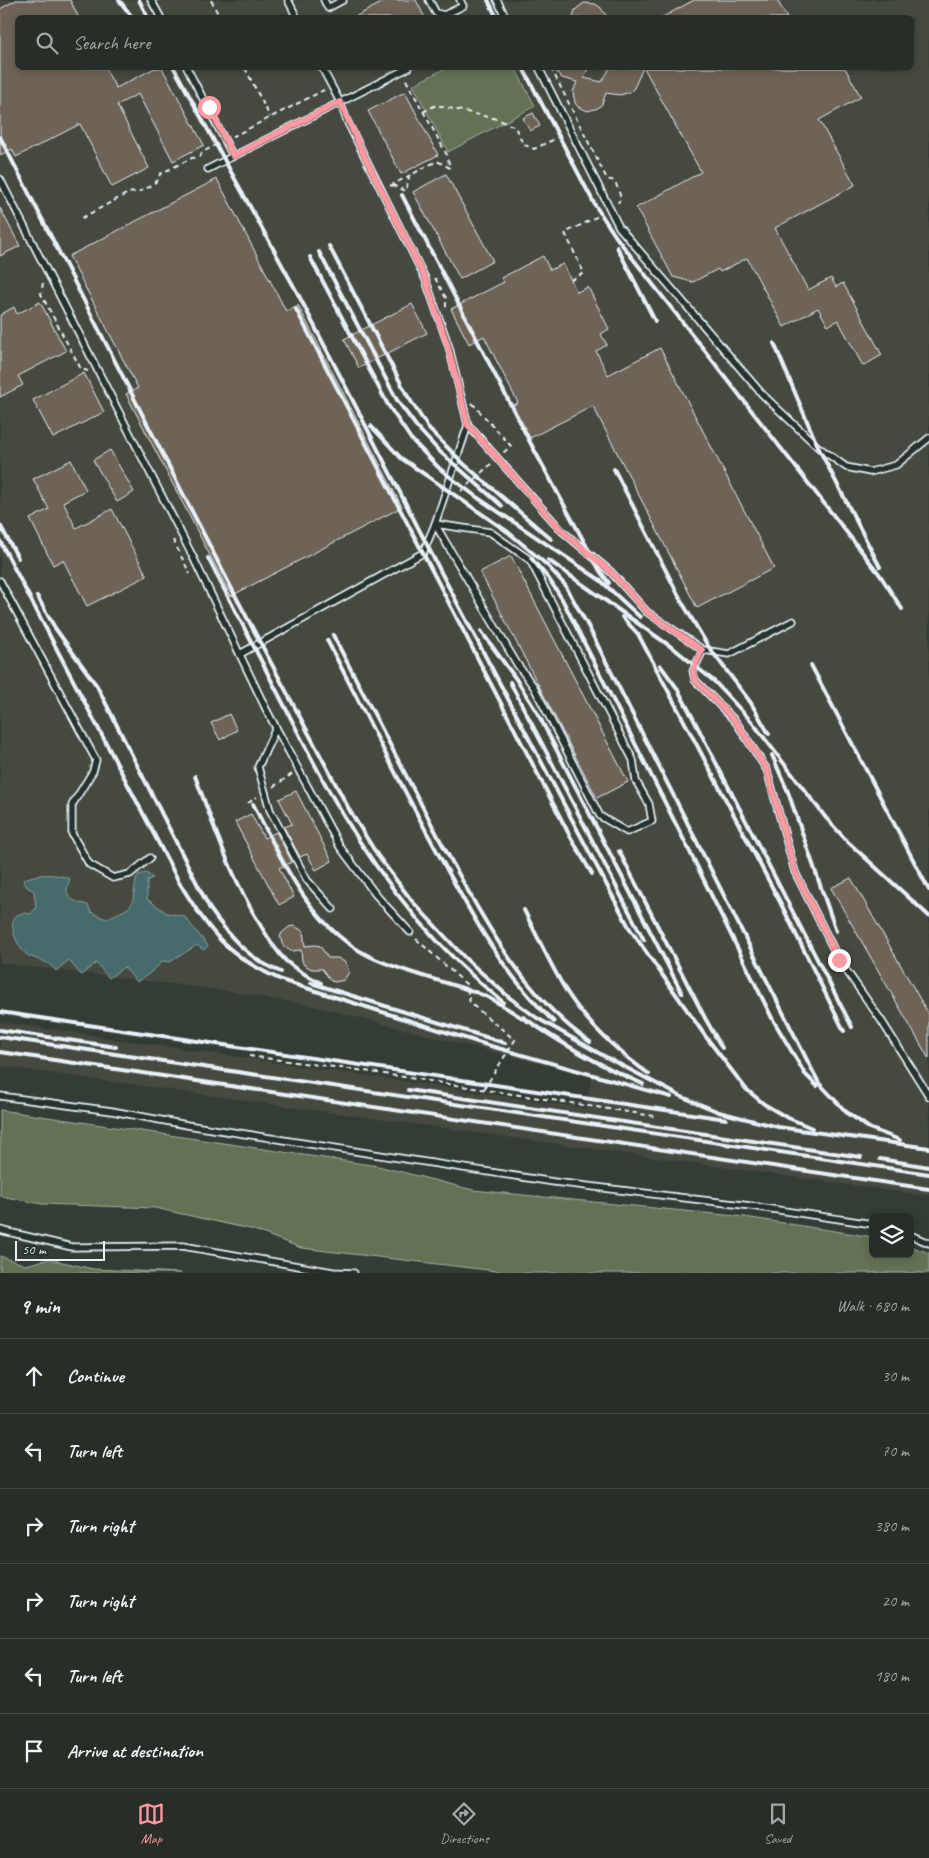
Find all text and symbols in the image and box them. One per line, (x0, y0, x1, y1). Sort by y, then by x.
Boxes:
search box (15, 15, 914, 70)
icon: search (33, 29, 61, 57)
text: Search here (73, 31, 150, 55)
route start (198, 96, 221, 119)
route end (828, 949, 851, 972)
map controls (869, 1213, 914, 1258)
button: layers (869, 1213, 914, 1258)
scale bar (15, 1238, 105, 1261)
text: 50 m (22, 1241, 46, 1258)
text: 9 min (20, 1293, 60, 1319)
text: Walk · 680 m (837, 1296, 909, 1316)
icon: ahead (20, 1362, 48, 1390)
text: Continue (67, 1364, 124, 1388)
text: 30 m (882, 1366, 909, 1386)
icon: left (20, 1437, 48, 1465)
text: Turn left (67, 1439, 122, 1463)
text: 70 m (882, 1441, 909, 1461)
icon: right (20, 1512, 48, 1540)
text: Turn right (67, 1514, 134, 1538)
text: 380 m (875, 1516, 909, 1536)
icon: right (20, 1587, 48, 1615)
text: Turn right (67, 1589, 134, 1613)
text: 20 m (882, 1591, 909, 1611)
icon: left (20, 1662, 48, 1690)
text: Turn left (67, 1664, 122, 1688)
text: 180 m (875, 1666, 909, 1686)
icon: arrive (20, 1737, 48, 1765)
text: Arrive at destination (67, 1739, 203, 1763)
tab: Map (137, 1800, 165, 1847)
tab: Directions (440, 1800, 489, 1847)
tab: Saved (764, 1800, 792, 1847)

